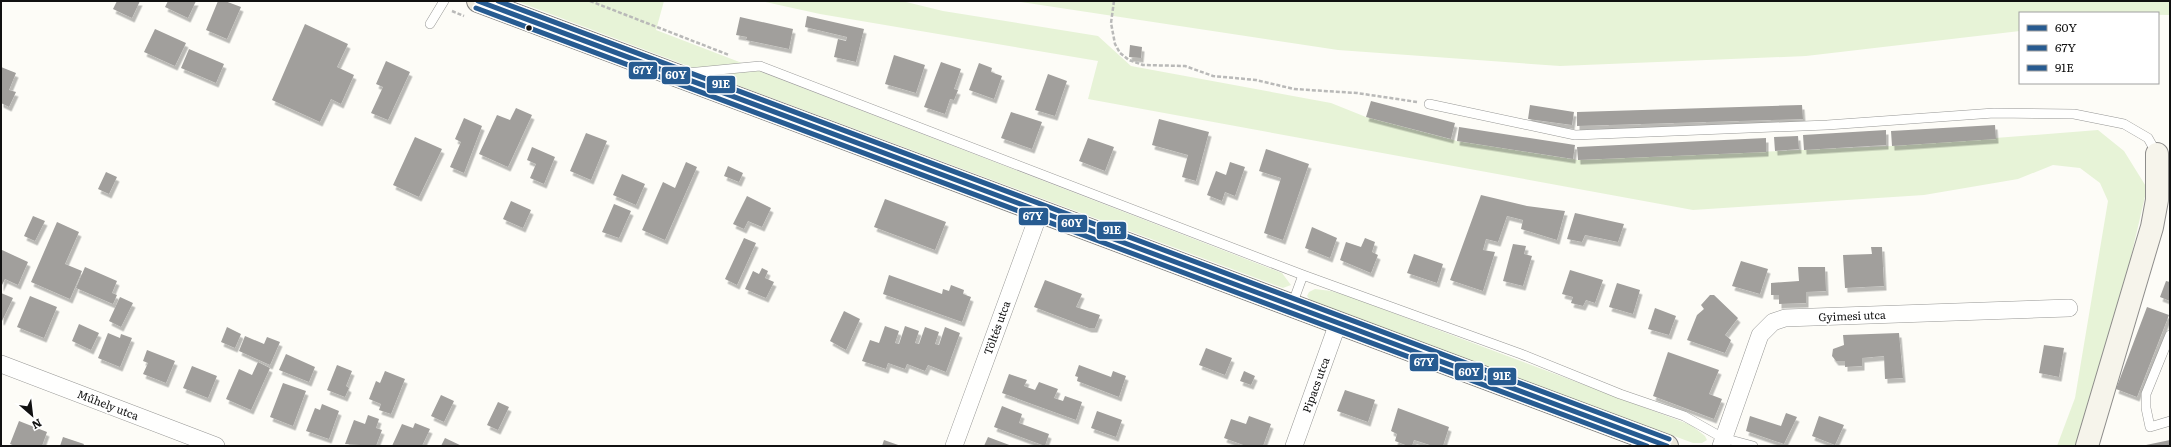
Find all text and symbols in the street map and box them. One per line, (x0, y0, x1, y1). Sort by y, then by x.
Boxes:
legend (2019, 12, 2159, 84)
text: 60Y (2055, 18, 2077, 36)
unlabelled marker (524, 23, 534, 33)
text: 67Y (2055, 38, 2077, 56)
text: 91E (2055, 58, 2074, 76)
line badge: 67Y (628, 61, 658, 80)
text: 67Y (633, 61, 654, 77)
line badge: 60Y (661, 66, 691, 85)
text: 60Y (665, 66, 687, 82)
line badge: 91E (706, 75, 736, 94)
text: 91E (712, 75, 730, 91)
line badge: 67Y (1018, 207, 1049, 226)
text: 67Y (1023, 207, 1044, 223)
line badge: 60Y (1057, 214, 1088, 233)
text: 60Y (1061, 214, 1083, 230)
line badge: 91E (1096, 221, 1127, 240)
text: 91E (1103, 221, 1121, 237)
street label: Töltés utca (979, 298, 1013, 357)
street label: Gyimesi utca (1818, 306, 1886, 324)
line badge: 67Y (1409, 353, 1439, 372)
text: 67Y (1414, 353, 1435, 369)
street label: Pipacs utca (1298, 355, 1333, 415)
line badge: 60Y (1454, 362, 1484, 381)
text: 60Y (1458, 363, 1480, 379)
line badge: 91E (1487, 367, 1517, 386)
text: 91E (1493, 367, 1511, 383)
street label: Műhely utca (75, 385, 141, 423)
north arrow (12, 395, 52, 435)
text: N (29, 415, 45, 434)

